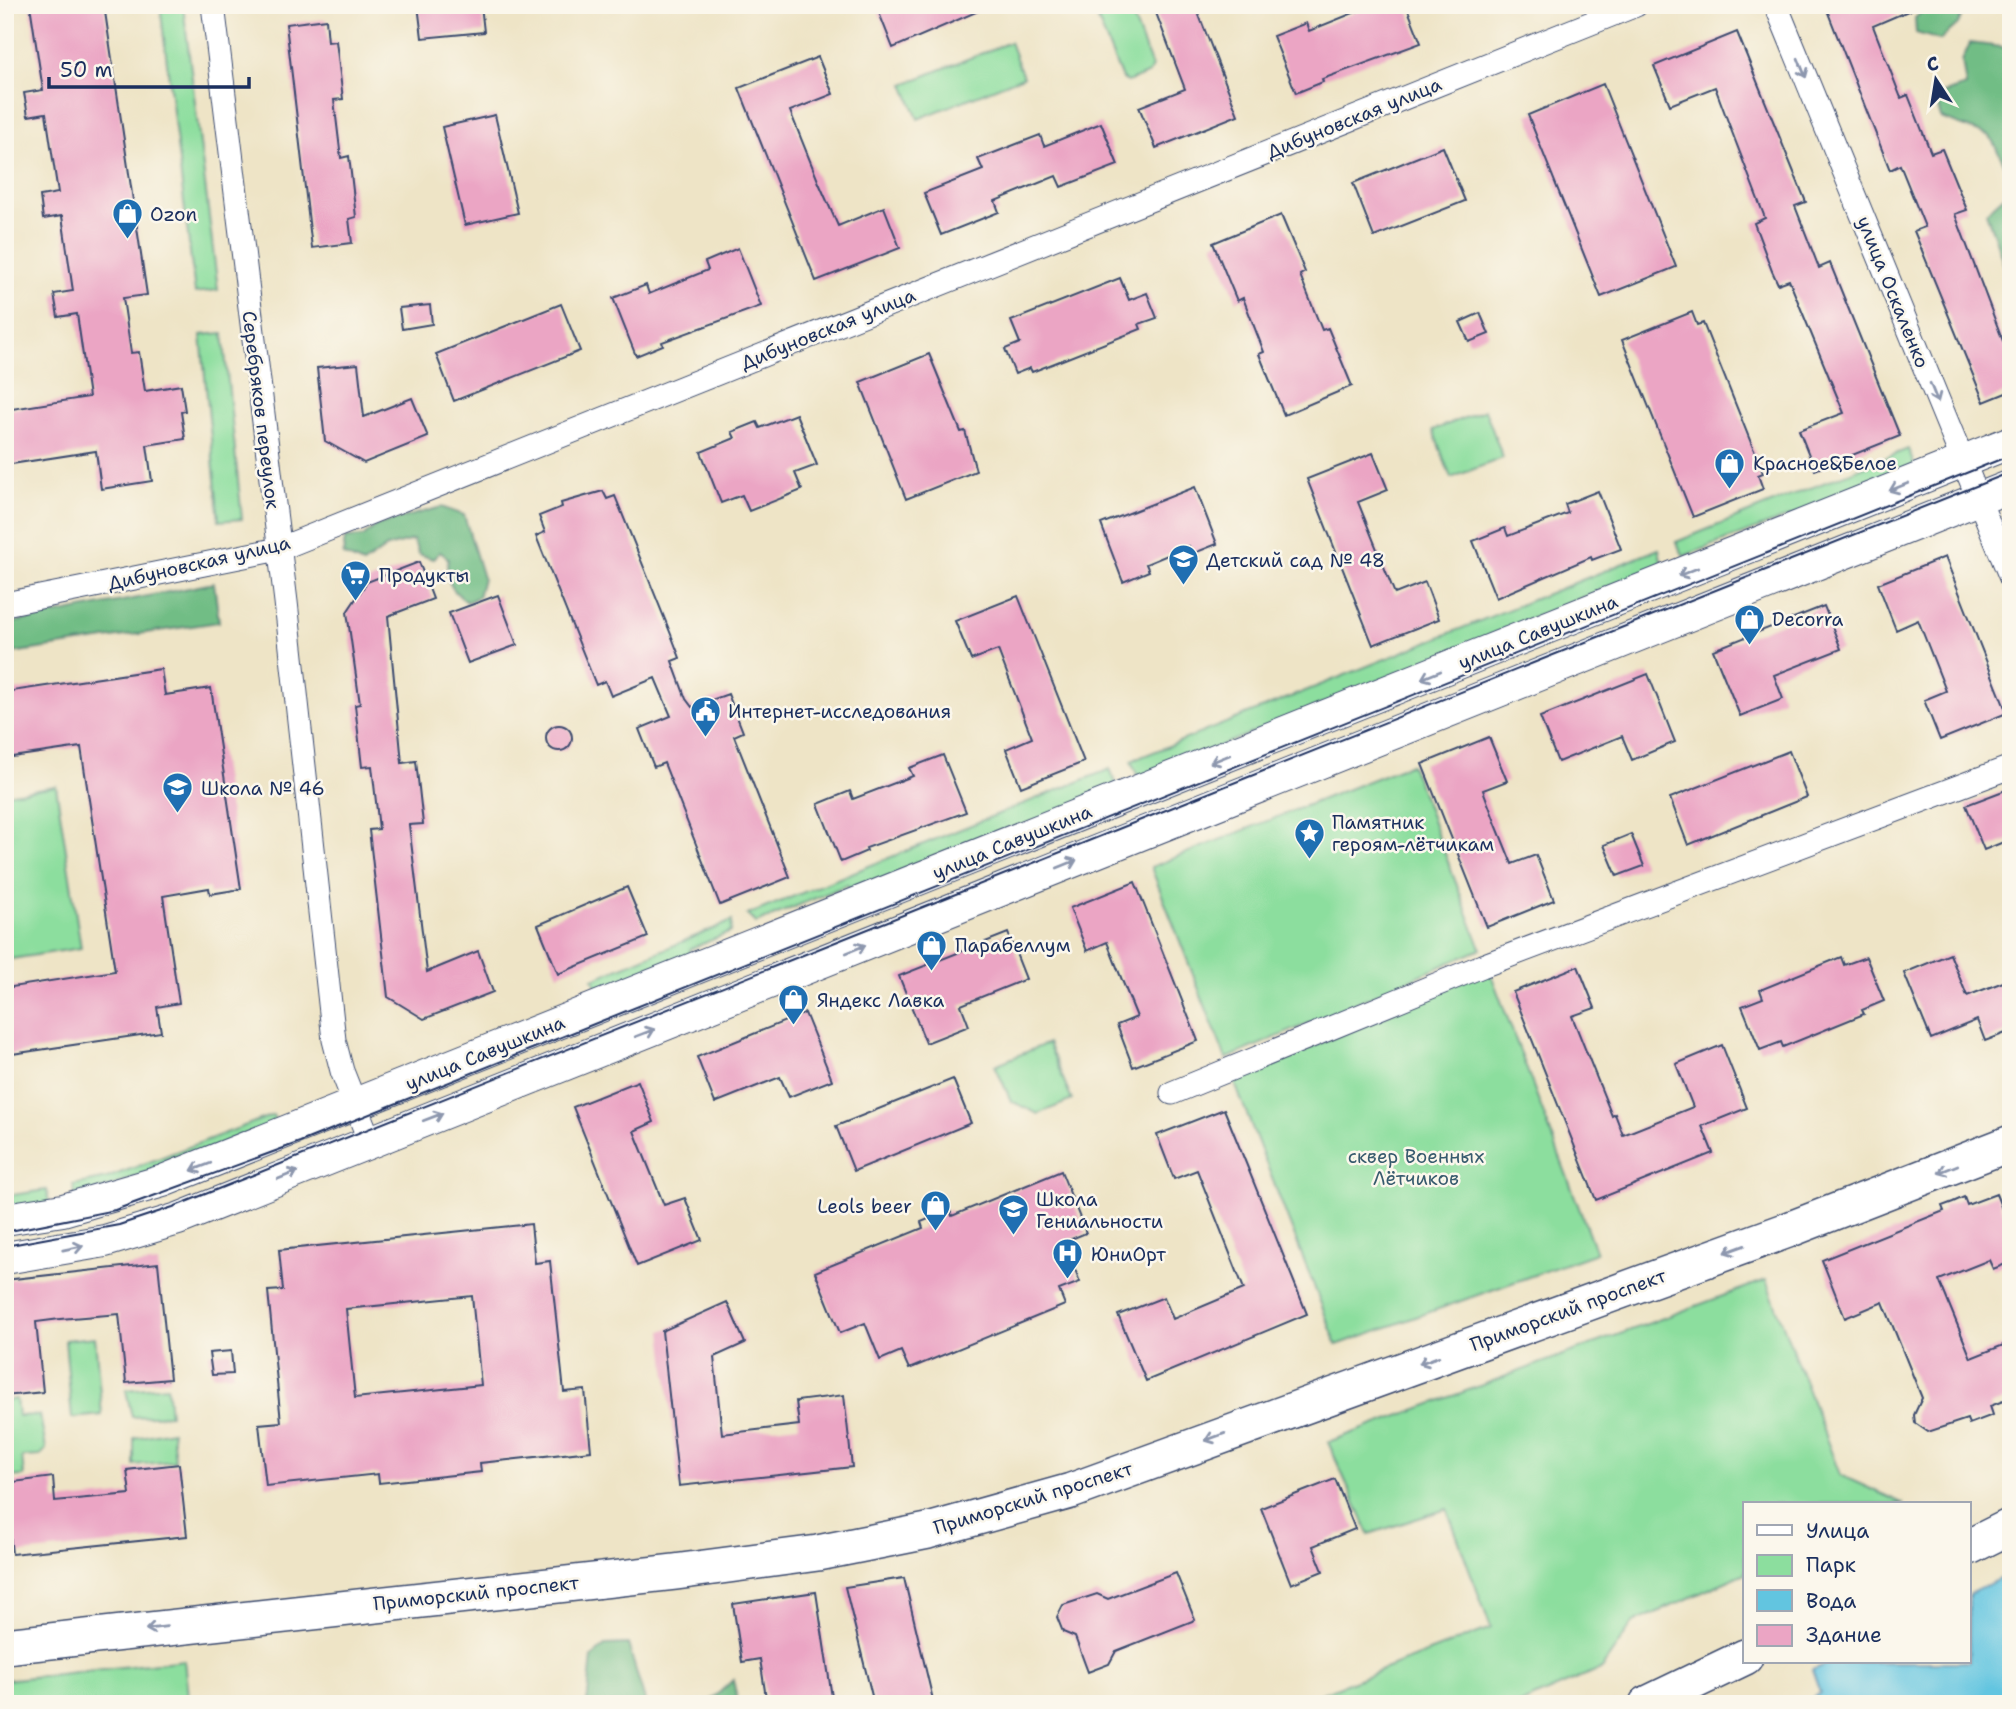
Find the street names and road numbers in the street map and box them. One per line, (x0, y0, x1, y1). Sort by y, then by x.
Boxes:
street label: Дибуновская улица (1263, 71, 1445, 165)
street label: улица Оскаленко (1851, 212, 1935, 372)
street label: Дибуновская улица (737, 282, 919, 376)
street label: Серебряков переулок (236, 310, 286, 510)
street label: Дибуновская улица (105, 530, 293, 596)
street label: улица Савушкина (1455, 589, 1622, 675)
street label: улица Савушкина (929, 799, 1096, 885)
street label: улица Савушкина (402, 1010, 569, 1096)
street label: Приморский проспект (1467, 1263, 1670, 1357)
street label: Приморский проспект (931, 1456, 1136, 1540)
street label: Приморский проспект (372, 1570, 580, 1616)

